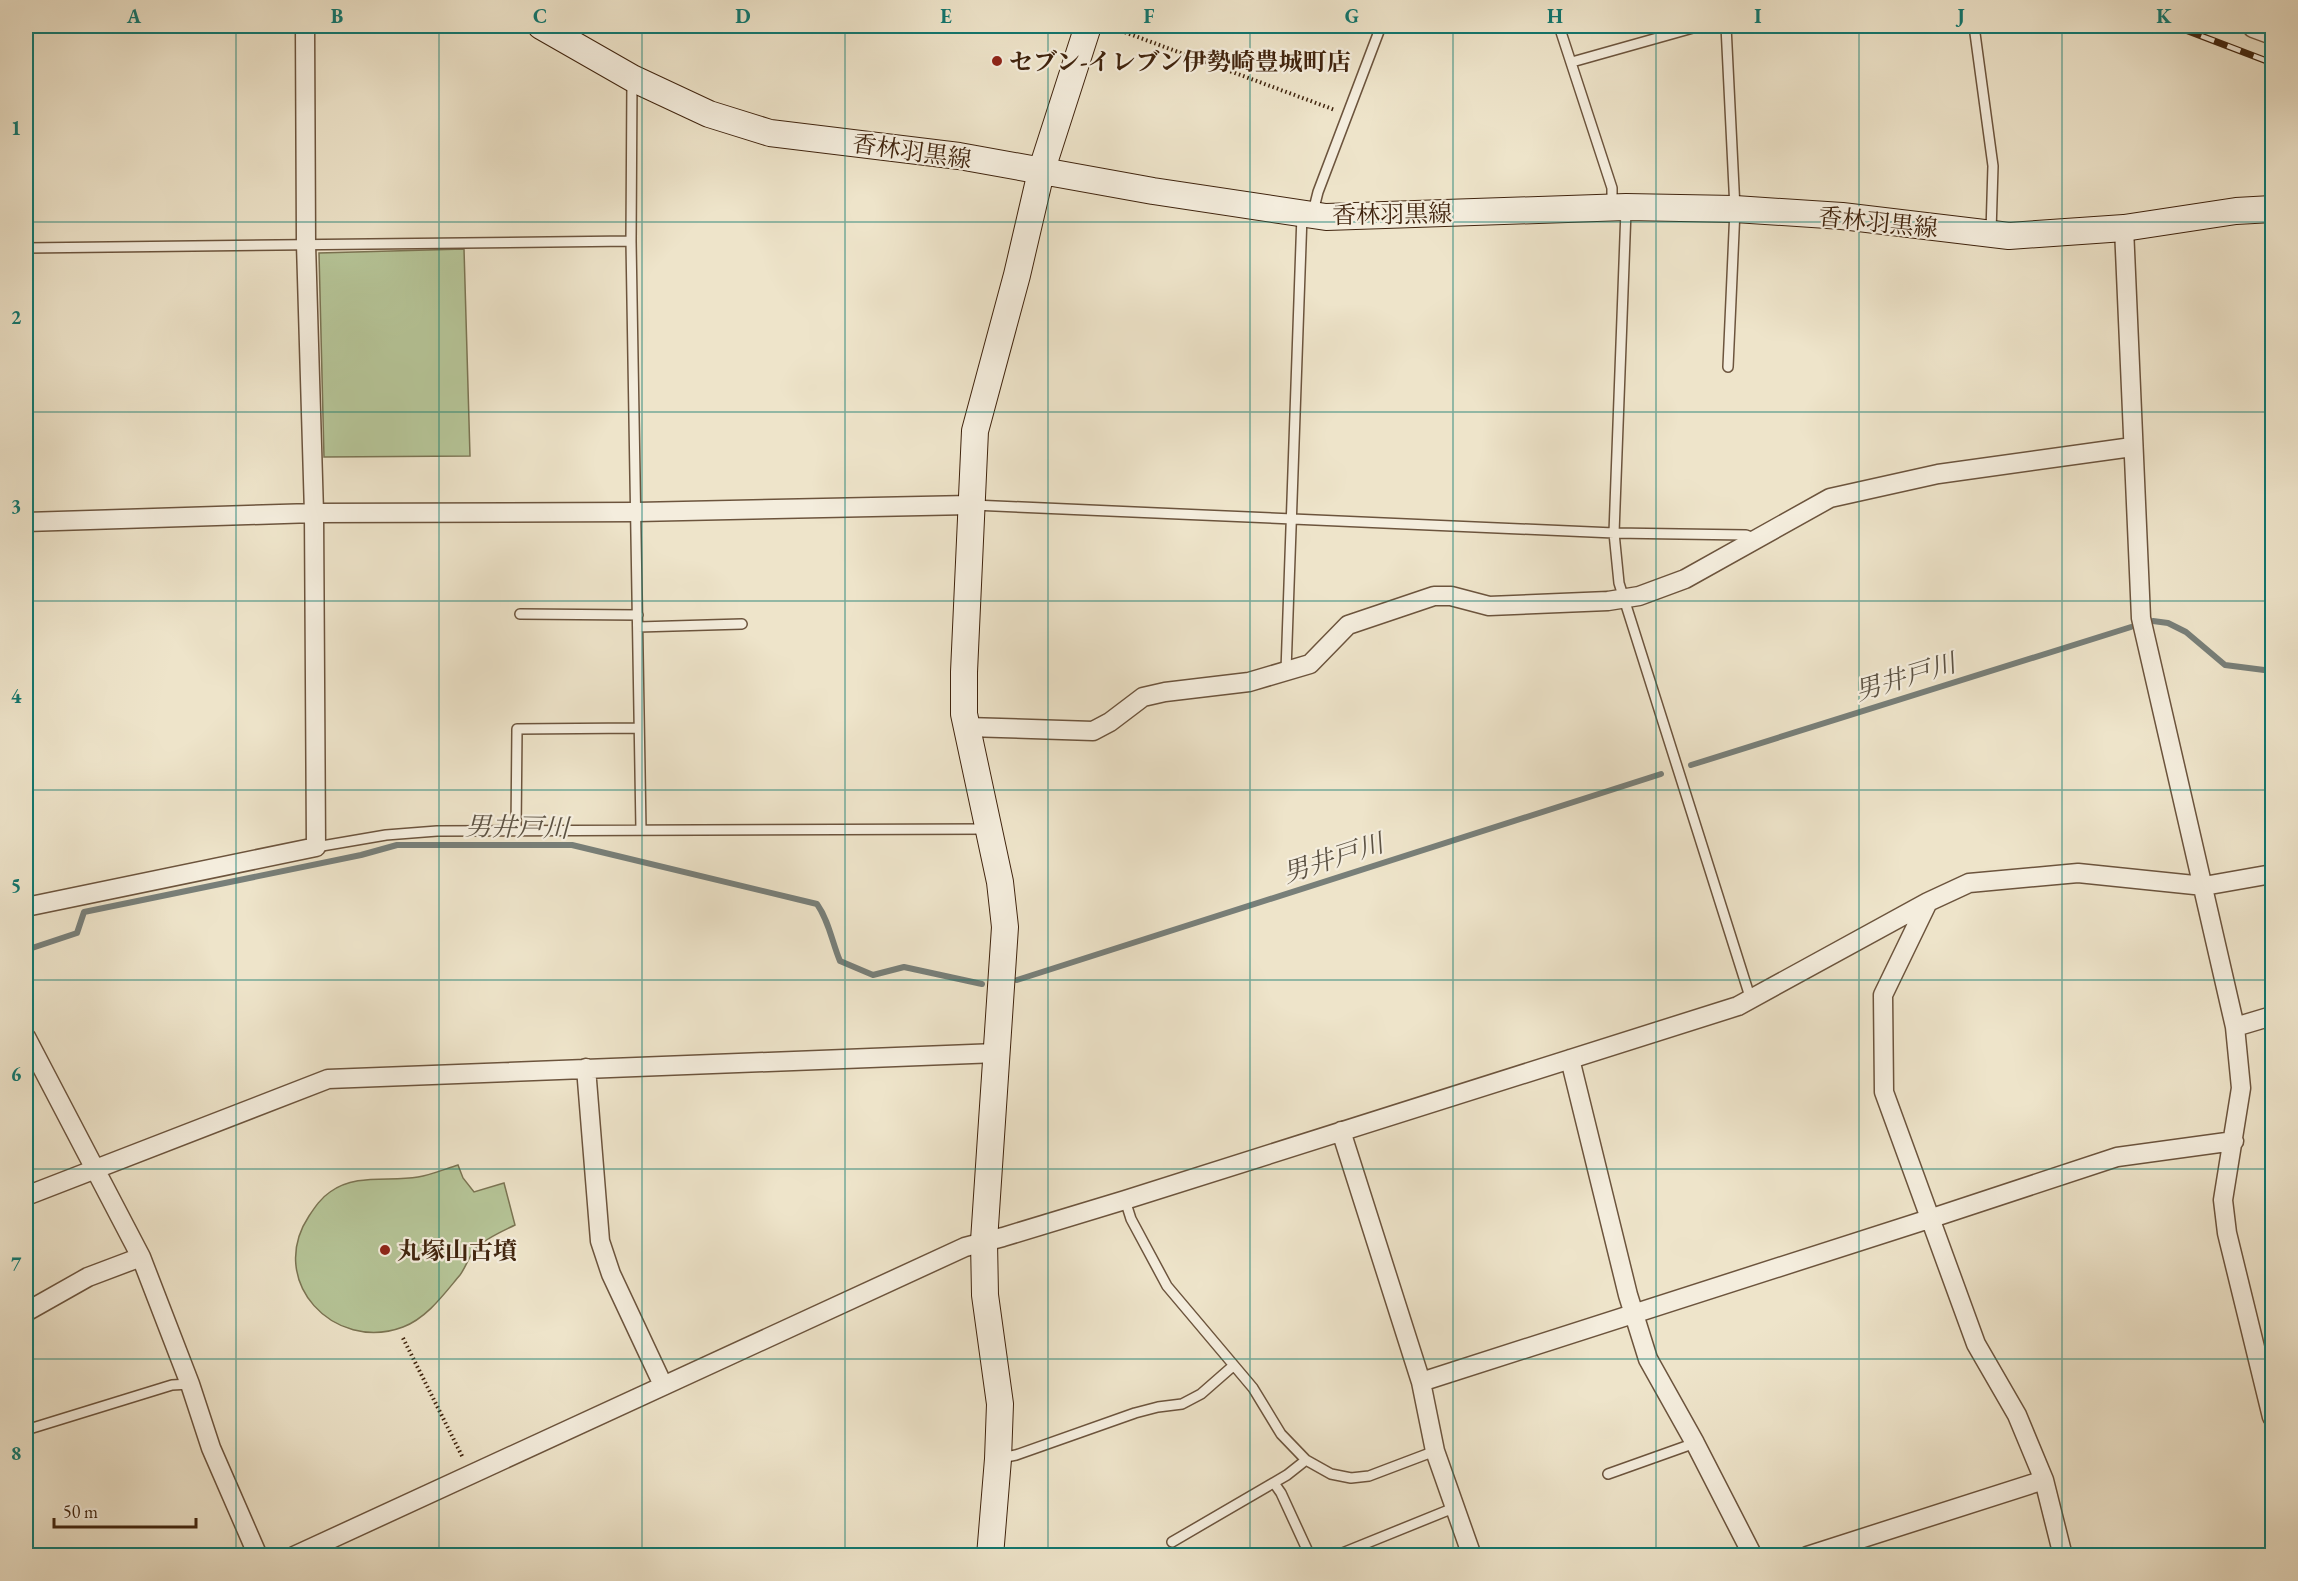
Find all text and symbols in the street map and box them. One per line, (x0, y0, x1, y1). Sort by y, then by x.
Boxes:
text: A (126, 3, 142, 29)
text: B (331, 3, 343, 29)
text: C (533, 3, 547, 29)
text: D (735, 3, 751, 29)
text: E (940, 3, 952, 29)
text: F (1144, 3, 1155, 29)
text: G (1345, 3, 1359, 29)
text: H (1547, 3, 1563, 29)
text: I (1754, 3, 1762, 29)
text: J (1955, 3, 1965, 29)
text: K (2156, 3, 2172, 29)
place label: セブン-イレブン伊勢崎豊城町店 (1009, 46, 1351, 77)
marker: セブン-イレブン伊勢崎豊城町店 (990, 54, 1004, 68)
text: 1 (11, 115, 21, 141)
street label: 香林羽黒線 (850, 127, 974, 175)
street label: 香林羽黒線 (1332, 197, 1452, 231)
street label: 香林羽黒線 (1817, 200, 1939, 244)
text: 2 (11, 304, 22, 330)
text: 3 (11, 493, 21, 519)
water label: 男井戸川 (1850, 645, 1963, 708)
text: 4 (11, 683, 22, 709)
water label: 男井戸川 (465, 809, 572, 845)
water label: 男井戸川 (1278, 825, 1391, 890)
text: 5 (11, 872, 21, 898)
text: 6 (11, 1061, 22, 1087)
place label: 丸塚山古墳 (397, 1235, 517, 1266)
marker: 丸塚山古墳 (378, 1243, 392, 1257)
text: 7 (11, 1251, 22, 1277)
text: 8 (11, 1440, 21, 1466)
scale bar (54, 1491, 196, 1529)
text: 50 m (63, 1500, 98, 1523)

